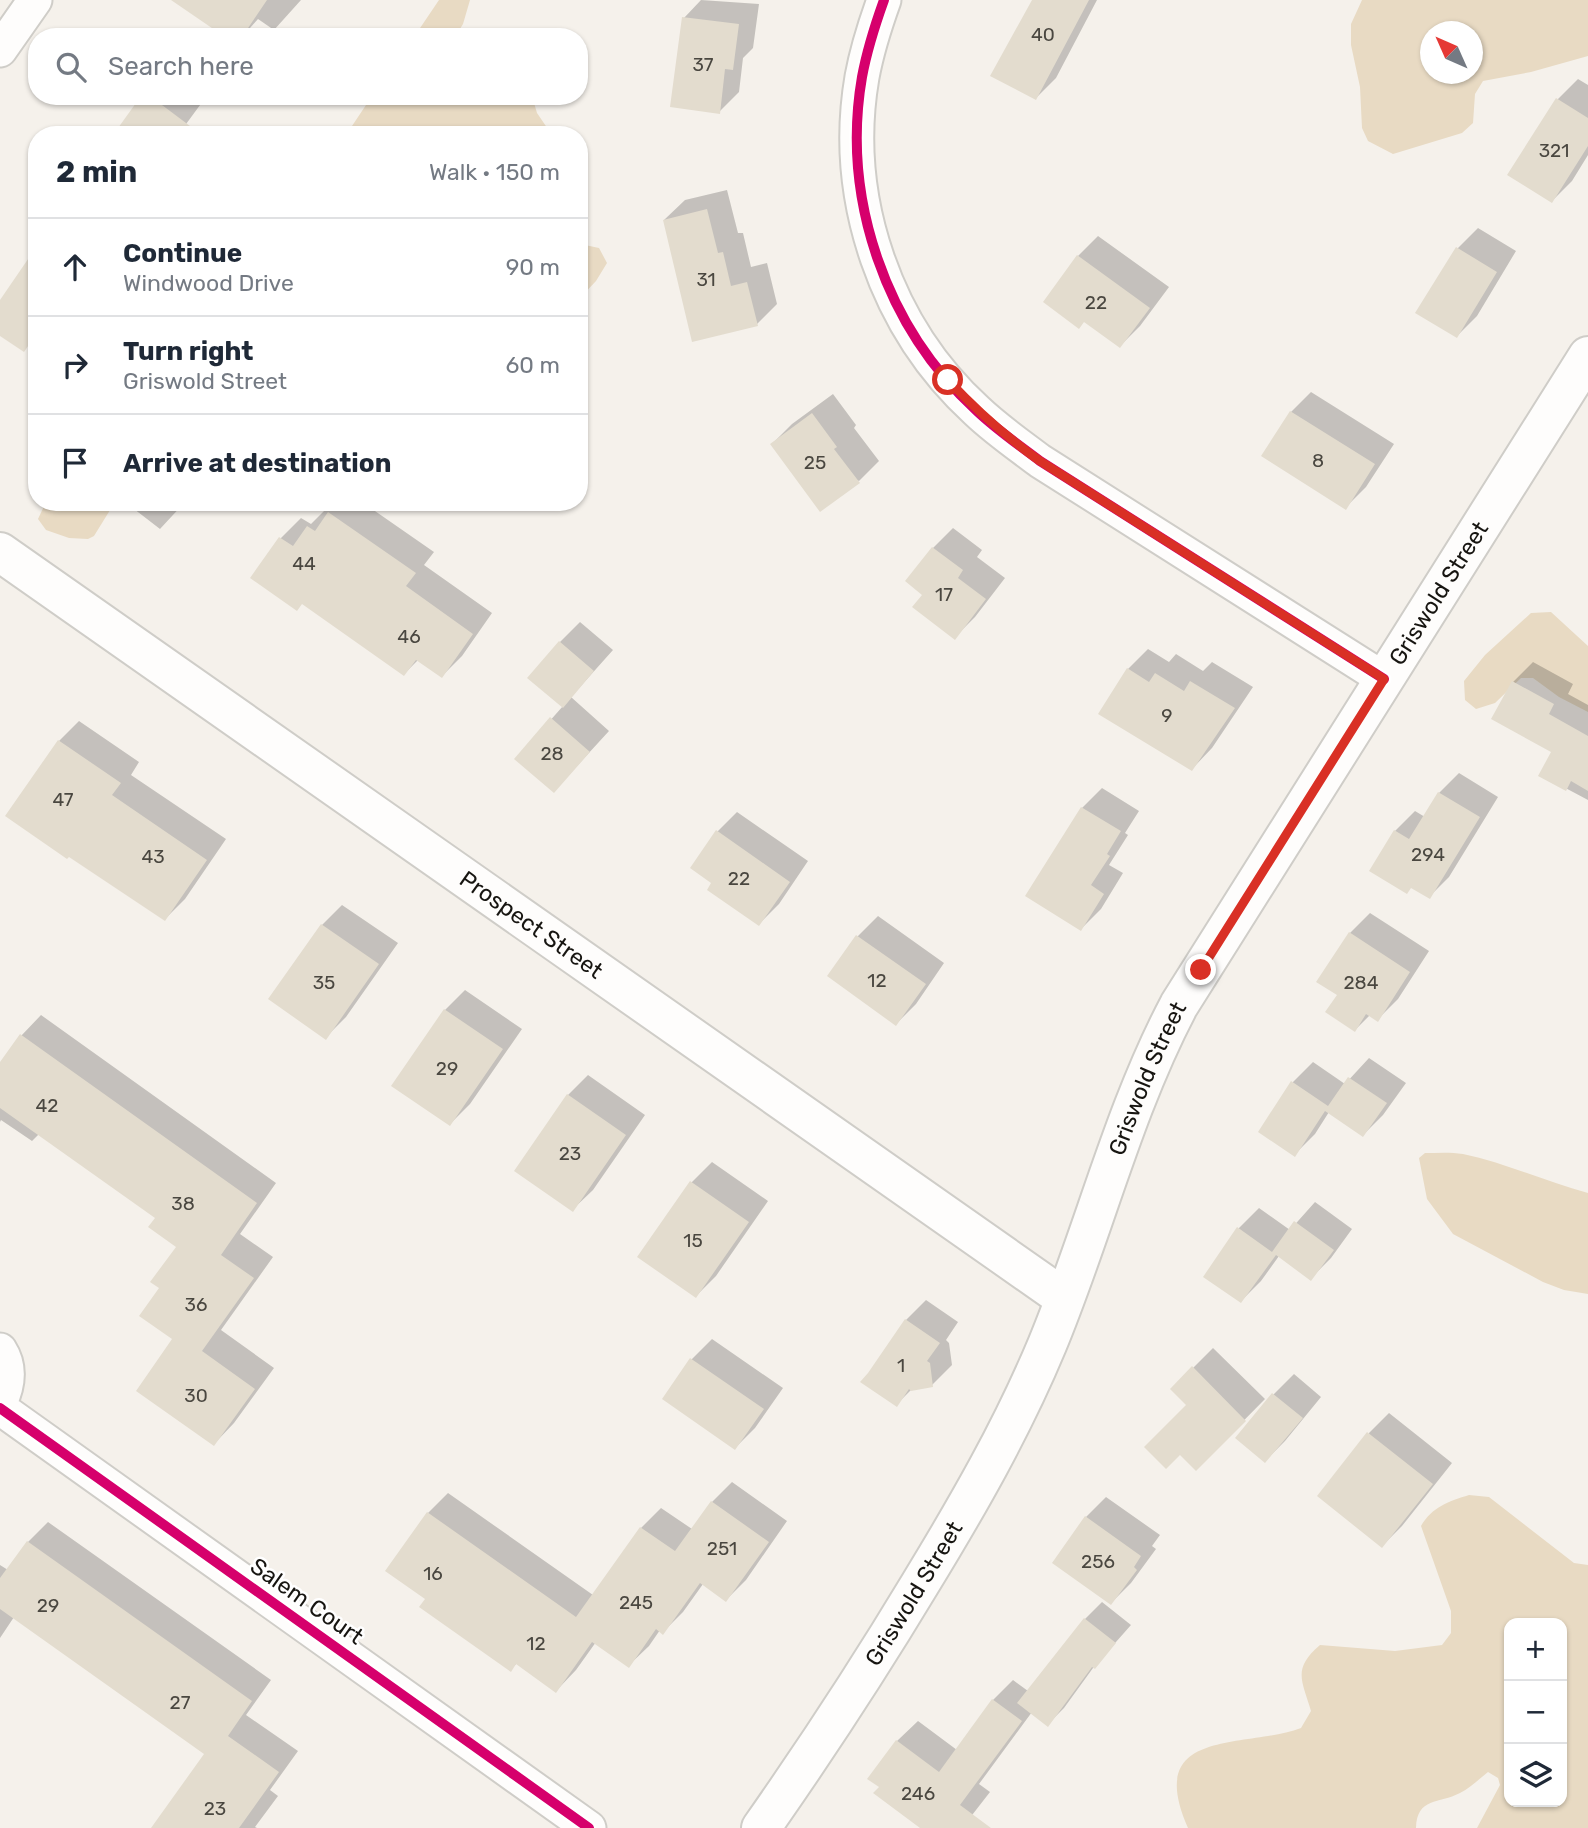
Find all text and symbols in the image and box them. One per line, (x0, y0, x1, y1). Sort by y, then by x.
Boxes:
north arrow (1420, 21, 1483, 84)
house number: 40 (1031, 23, 1055, 46)
search box (28, 28, 588, 105)
icon: search (52, 48, 90, 86)
text: Search here (108, 51, 254, 82)
house number: 37 (692, 53, 714, 76)
house number: 321 (1539, 139, 1569, 162)
text: 2 min (56, 154, 137, 190)
text: Walk · 150 m (429, 158, 560, 186)
text: Continue (123, 238, 242, 269)
icon: ahead (56, 248, 94, 286)
text: 90 m (506, 253, 560, 281)
house number: 31 (696, 268, 716, 291)
text: Windwood Drive (123, 269, 294, 297)
house number: 22 (1085, 291, 1107, 314)
text: Turn right (123, 336, 253, 367)
icon: right (56, 346, 94, 384)
text: 60 m (505, 351, 560, 379)
route start (932, 364, 963, 395)
text: Griswold Street (123, 367, 287, 395)
icon: arrive (56, 444, 94, 482)
text: Arrive at destination (123, 448, 391, 479)
house number: 8 (1312, 449, 1324, 472)
house number: 25 (804, 451, 826, 474)
street label: Griswold Street (1383, 516, 1494, 670)
house number: 44 (292, 552, 316, 575)
house number: 17 (935, 583, 953, 606)
house number: 46 (397, 625, 421, 648)
house number: 9 (1161, 704, 1173, 727)
house number: 28 (540, 742, 564, 765)
house number: 47 (52, 788, 74, 811)
house number: 294 (1411, 843, 1445, 866)
house number: 43 (141, 845, 165, 868)
street label: Prospect Street (454, 865, 609, 984)
house number: 22 (728, 867, 750, 890)
route end (1185, 954, 1216, 985)
house number: 12 (867, 969, 887, 992)
house number: 35 (313, 971, 335, 994)
house number: 284 (1343, 971, 1379, 994)
street label: Griswold Street (1103, 997, 1192, 1159)
house number: 29 (436, 1057, 458, 1080)
house number: 42 (36, 1094, 58, 1117)
house number: 23 (559, 1142, 581, 1165)
house number: 38 (171, 1192, 195, 1215)
house number: 15 (683, 1229, 703, 1252)
house number: 36 (185, 1293, 207, 1316)
house number: 1 (897, 1354, 905, 1377)
house number: 30 (184, 1384, 208, 1407)
street label: Griswold Street (859, 1516, 968, 1671)
house number: 251 (707, 1537, 737, 1560)
house number: 256 (1081, 1550, 1115, 1573)
street label: Salem Court (245, 1552, 369, 1650)
house number: 16 (423, 1562, 443, 1585)
house number: 245 (619, 1591, 653, 1614)
house number: 29 (37, 1594, 59, 1617)
map controls (1504, 1618, 1567, 1807)
button: + (1504, 1618, 1567, 1681)
house number: 12 (526, 1632, 546, 1655)
button: − (1504, 1681, 1567, 1744)
house number: 27 (170, 1691, 191, 1714)
button: layers (1504, 1744, 1567, 1807)
house number: 246 (901, 1782, 935, 1805)
house number: 23 (204, 1797, 226, 1820)

